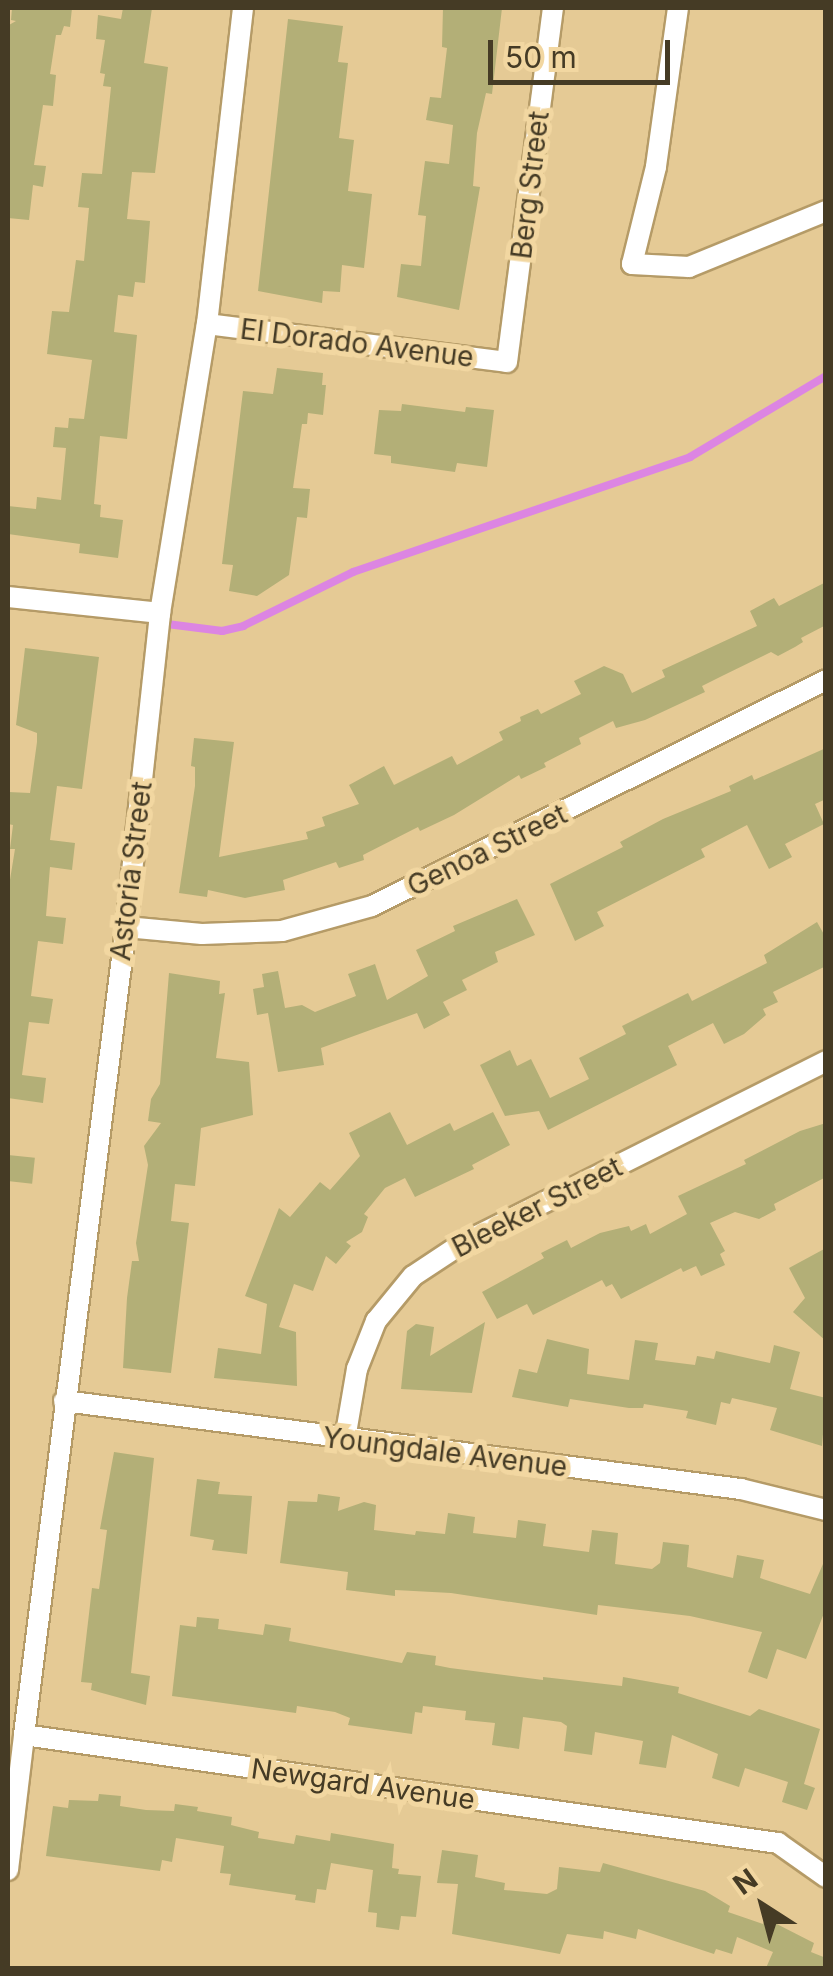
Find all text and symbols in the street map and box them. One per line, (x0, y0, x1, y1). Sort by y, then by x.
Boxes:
scale bar (493, 20, 676, 82)
text: 50 m (505, 39, 577, 75)
street label: Berg Street (504, 109, 556, 261)
street label: El Dorado Avenue (238, 312, 476, 374)
street label: Astoria Street (103, 780, 159, 962)
street label: Genoa Street (402, 797, 572, 903)
street label: Bleeker Street (446, 1150, 628, 1264)
street label: Youngdale Avenue (321, 1420, 569, 1484)
street label: Newgard Avenue (249, 1752, 477, 1816)
north arrow (713, 1856, 813, 1956)
text: N (727, 1862, 764, 1902)

